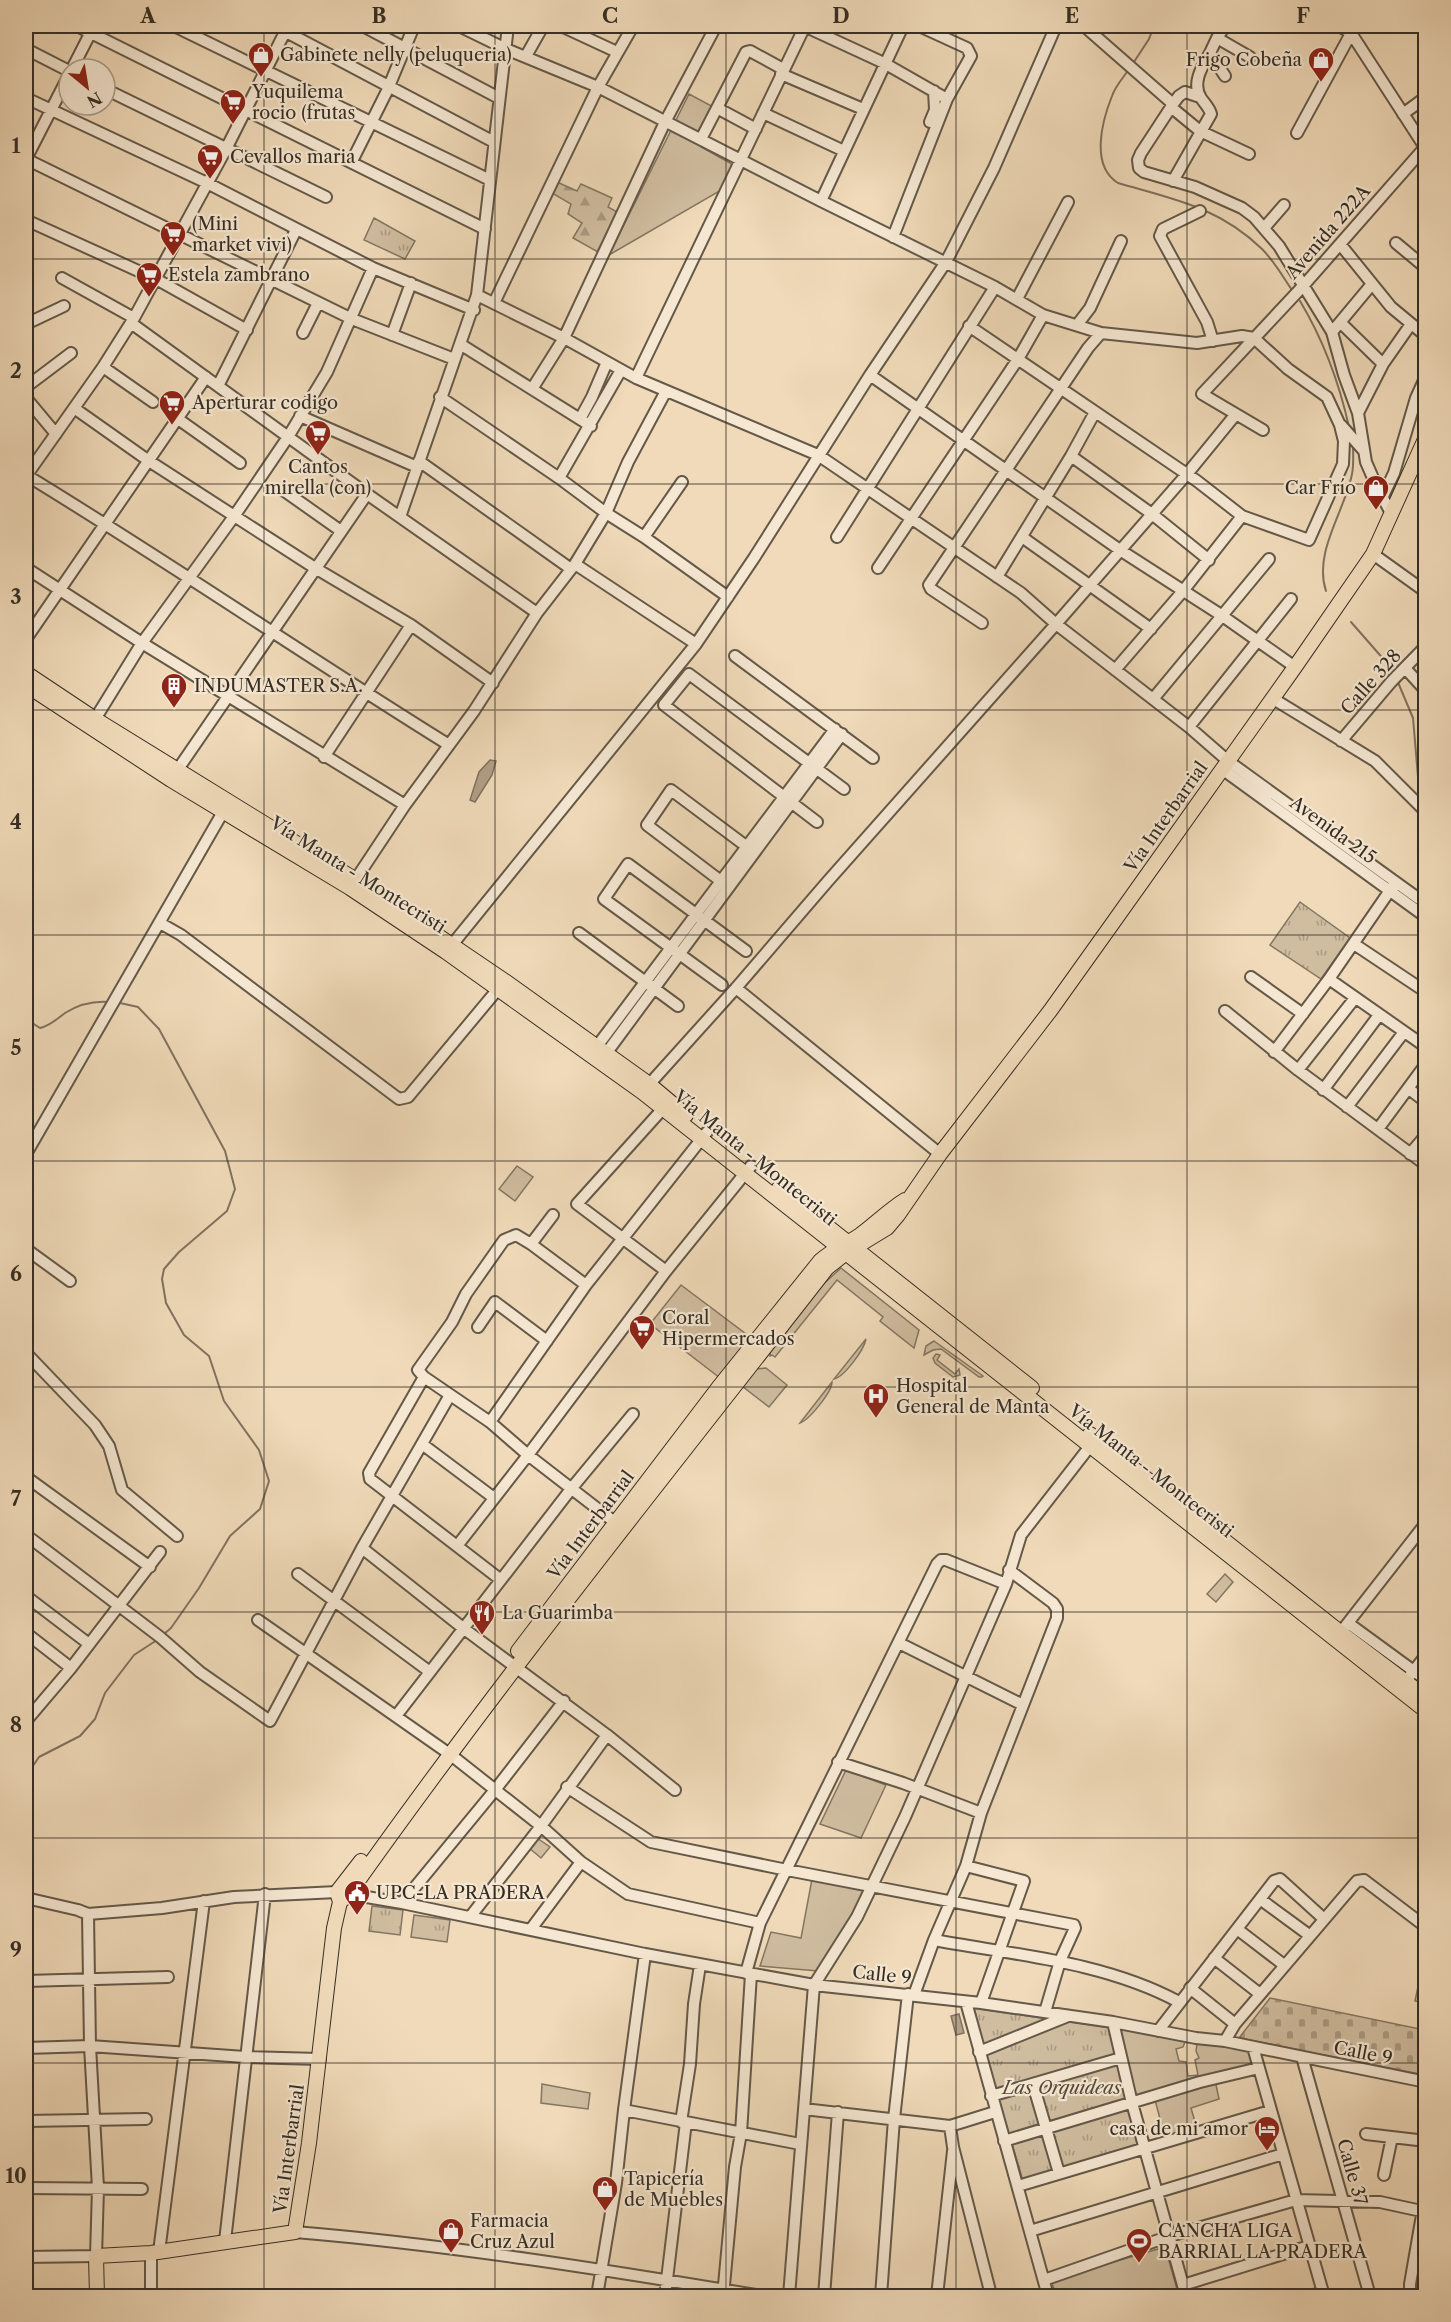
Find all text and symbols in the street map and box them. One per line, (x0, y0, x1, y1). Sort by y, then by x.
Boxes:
text: A (139, 4, 156, 28)
text: B (372, 4, 387, 28)
text: C (602, 4, 618, 28)
text: D (832, 4, 850, 28)
text: E (1065, 4, 1079, 28)
text: F (1296, 4, 1310, 28)
shop icon: Gabinete nelly (peluqueria) (246, 40, 276, 78)
place label: Gabinete nelly (peluqueria) (280, 44, 512, 66)
shop icon: Frigo Cobeña (1306, 45, 1336, 83)
place label: Frigo Cobeña (1186, 49, 1302, 71)
north arrow (57, 57, 117, 117)
place label: Yuquilema rocio (frutas (251, 81, 355, 124)
supermarket icon: Yuquilema rocio (frutas (218, 87, 248, 125)
text: N (83, 88, 106, 112)
text: 1 (12, 134, 21, 158)
supermarket icon: Cevallos maria (195, 142, 225, 180)
place label: Cevallos maria (230, 146, 356, 168)
street label: Avenida 222A (1280, 180, 1375, 284)
place label: (Mini market vivi) (192, 213, 292, 256)
supermarket icon: (Mini market vivi) (158, 219, 188, 257)
supermarket icon: Estela zambrano (134, 260, 164, 298)
place label: Estela zambrano (168, 264, 310, 286)
text: 2 (10, 359, 22, 383)
supermarket icon: Aperturar codigo (157, 388, 187, 426)
place label: Aperturar codigo (191, 392, 338, 414)
supermarket icon: Cantos mirella (con) (303, 418, 333, 456)
place label: Cantos mirella (con) (265, 456, 371, 499)
shop icon: Car Frío (1361, 473, 1391, 511)
place label: Car Frío (1285, 477, 1356, 499)
text: 3 (10, 585, 22, 609)
street label: Calle 328 (1336, 645, 1406, 719)
building icon: INDUMASTER S.A. (159, 671, 189, 709)
place label: INDUMASTER S.A. (194, 675, 363, 697)
street label: Vía Interbarrial (1119, 757, 1212, 877)
street label: Avenida 215 (1285, 791, 1380, 869)
text: 4 (10, 810, 22, 834)
street label: Vía Manta - Montecristi (265, 811, 450, 938)
text: 5 (10, 1036, 22, 1060)
street label: Vía Manta - Montecristi (668, 1085, 841, 1231)
text: 6 (10, 1262, 22, 1286)
place label: Coral Hipermercados (662, 1307, 795, 1350)
supermarket icon: Coral Hipermercados (627, 1313, 657, 1351)
place label: Hospital General de Manta (896, 1375, 1050, 1418)
hospital icon: Hospital General de Manta (861, 1381, 891, 1419)
street label: Vía Manta - Montecristi (1063, 1399, 1238, 1543)
street label: Vía Interbarrial (542, 1466, 639, 1584)
text: 7 (11, 1487, 22, 1511)
restaurant icon: La Guarimba (467, 1598, 497, 1636)
place label: La Guarimba (502, 1602, 614, 1624)
text: 8 (10, 1713, 22, 1737)
public building icon: UPC-LA PRADERA (342, 1878, 372, 1916)
place label: UPC-LA PRADERA (376, 1882, 545, 1904)
text: 9 (10, 1938, 22, 1962)
street label: Calle 9 (851, 1961, 913, 1989)
street label: Calle 9 (1332, 2037, 1394, 2069)
park label: Las Orquideas (1001, 2077, 1122, 2099)
street label: Vía Interbarrial (269, 2083, 309, 2216)
hotel icon: casa de mi amor (1252, 2114, 1282, 2152)
place label: casa de mi amor (1109, 2118, 1248, 2140)
street label: Calle 37 (1332, 2136, 1372, 2208)
text: 10 (5, 2164, 27, 2188)
place label: Tapicería de Muebles (624, 2168, 723, 2211)
shop icon: Tapicería de Muebles (590, 2174, 620, 2212)
place label: Farmacia Cruz Azul (470, 2210, 555, 2253)
shop icon: Farmacia Cruz Azul (436, 2216, 466, 2254)
place label: CANCHA LIGA BARRIAL LA PRADERA (1158, 2220, 1368, 2263)
sports icon: CANCHA LIGA BARRIAL LA PRADERA (1124, 2226, 1154, 2264)

